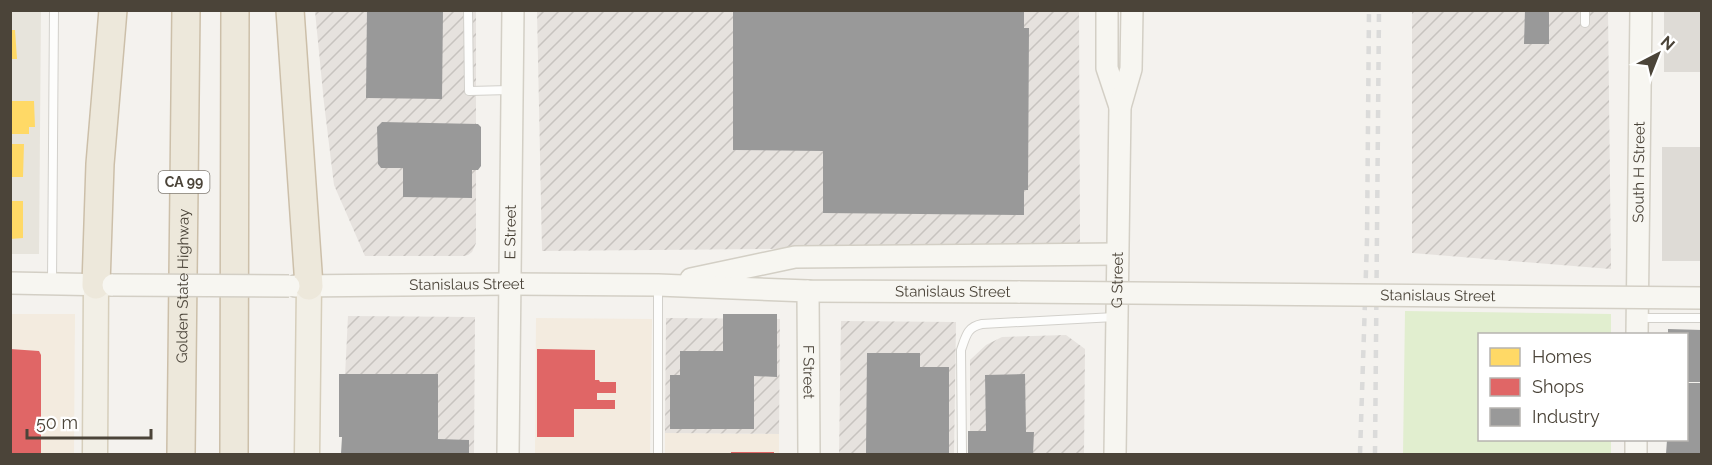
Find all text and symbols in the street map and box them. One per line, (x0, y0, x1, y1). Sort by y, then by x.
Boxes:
north arrow (1628, 24, 1688, 84)
text: N (1657, 32, 1679, 54)
street label: South H Street (1629, 121, 1649, 223)
road number: CA 99 (158, 171, 210, 193)
street label: E Street (501, 205, 520, 259)
street label: Golden State Highway (173, 209, 193, 363)
street label: G Street (1108, 252, 1127, 308)
street label: Stanislaus Street (409, 275, 525, 294)
street label: Stanislaus Street (895, 282, 1011, 301)
street label: Stanislaus Street (1380, 286, 1496, 305)
legend (1478, 333, 1688, 441)
street label: F Street (799, 345, 818, 399)
text: Homes (1532, 346, 1592, 367)
text: Shops (1532, 376, 1584, 397)
scale bar (27, 402, 152, 440)
text: Industry (1532, 406, 1600, 427)
text: 50 m (36, 412, 78, 433)

